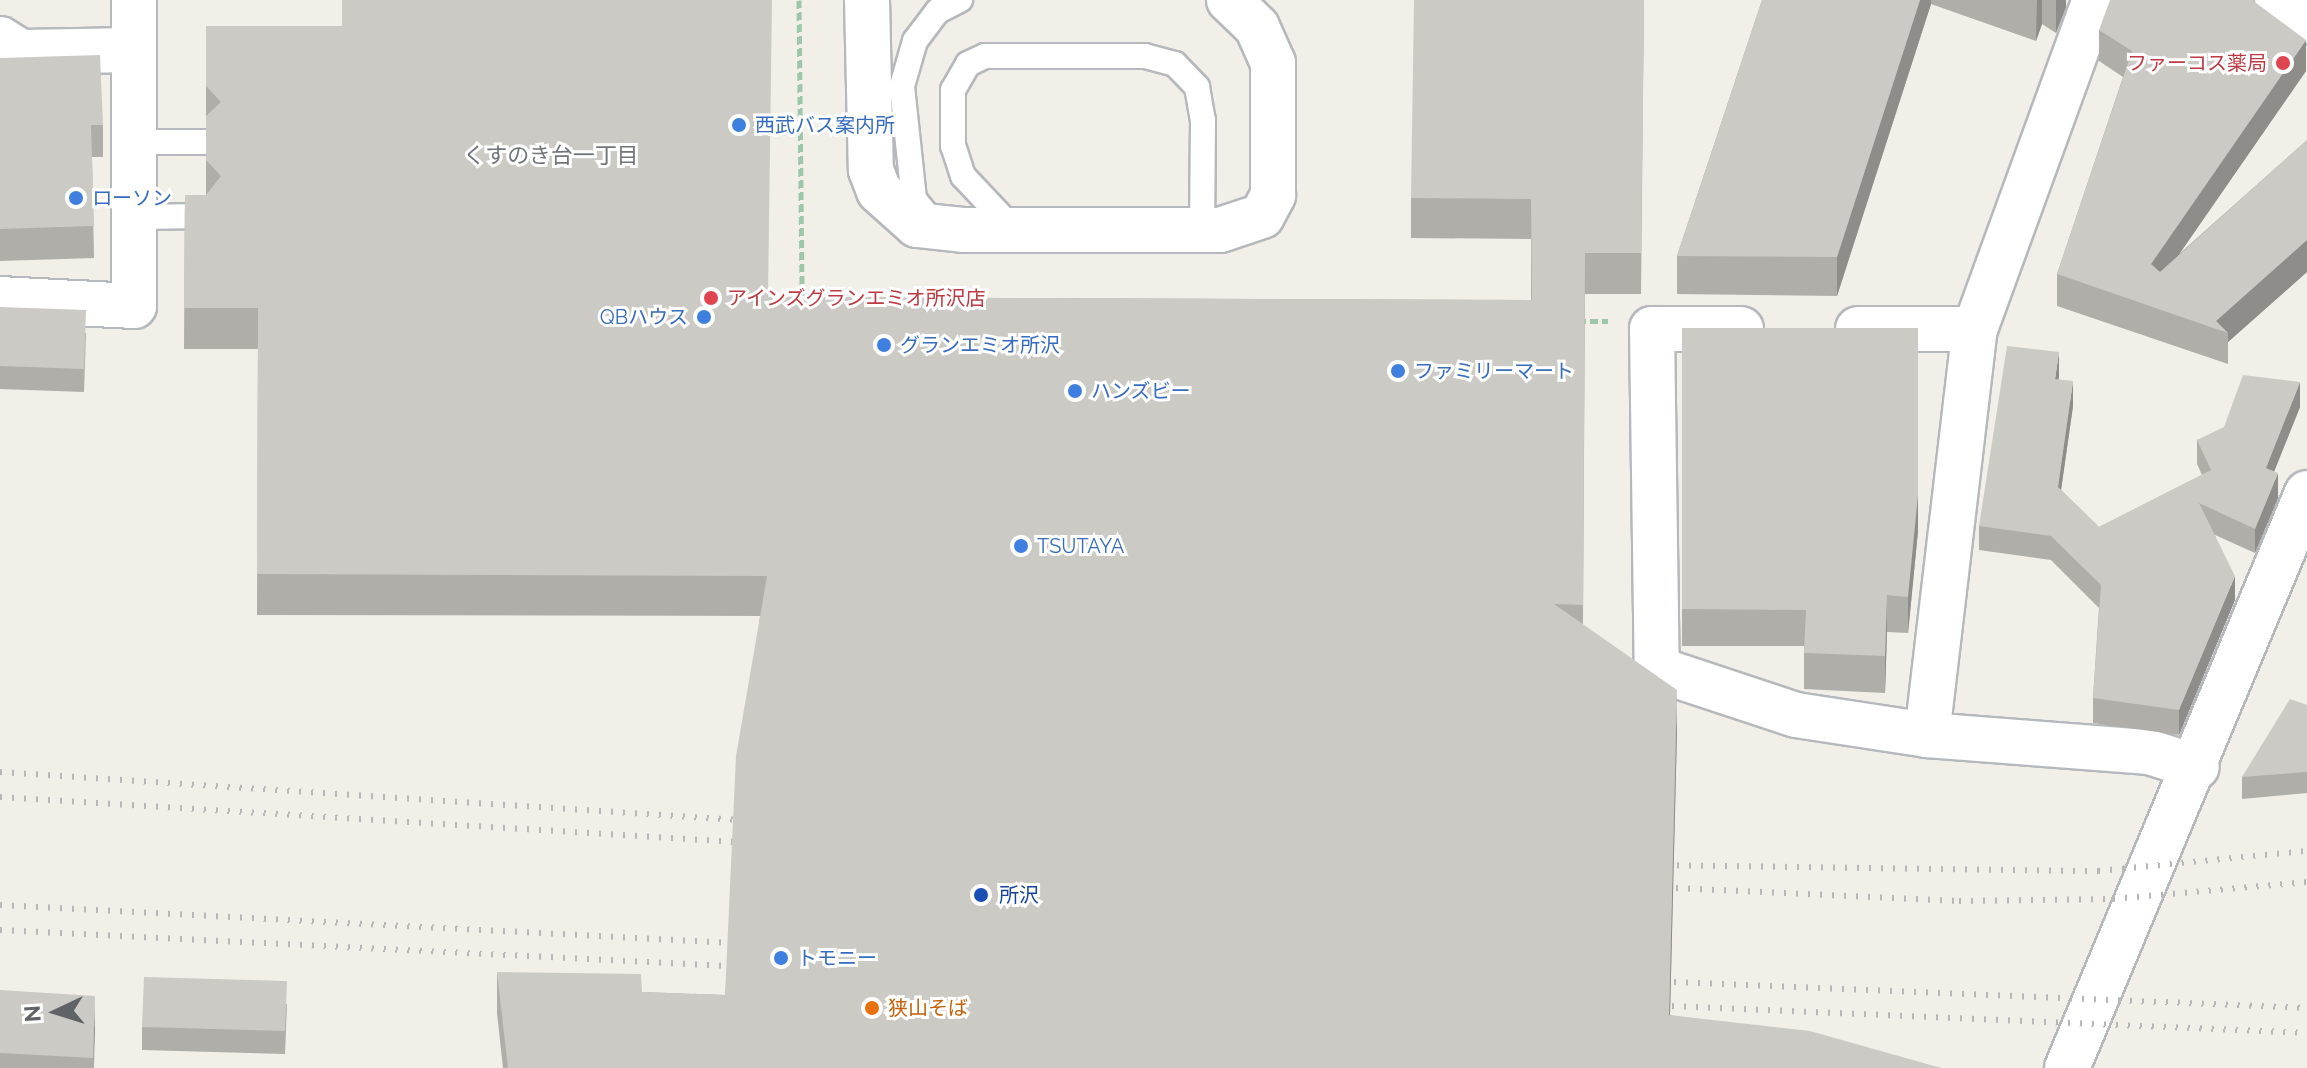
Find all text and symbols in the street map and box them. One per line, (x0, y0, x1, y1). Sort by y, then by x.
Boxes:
place label: ファーコス薬局 (2127, 51, 2267, 75)
marker: ファーコス薬局 (2274, 54, 2292, 72)
place label: 西武バス案内所 (755, 113, 895, 137)
marker: 西武バス案内所 (730, 116, 748, 134)
district label: くすのき台一丁目 (463, 143, 639, 169)
place label: ローソン (92, 186, 172, 210)
marker: ローソン (67, 189, 85, 207)
place label: アインズグランエミオ所沢店 (727, 286, 987, 310)
marker: アインズグランエミオ所沢店 (702, 289, 720, 307)
place label: QBハウス (600, 305, 688, 329)
marker: QBハウス (695, 308, 713, 326)
place label: グランエミオ所沢 (900, 333, 1060, 357)
marker: グランエミオ所沢 (875, 336, 893, 354)
place label: ファミリーマート (1414, 359, 1574, 383)
marker: ファミリーマート (1389, 362, 1407, 380)
place label: ハンズビー (1091, 379, 1191, 403)
marker: ハンズビー (1066, 382, 1084, 400)
place label: TSUTAYA (1037, 534, 1124, 558)
marker: TSUTAYA (1012, 537, 1030, 555)
place label: 所沢 (999, 883, 1039, 907)
marker: 所沢 (970, 884, 992, 906)
place label: トモニー (797, 946, 877, 970)
marker: トモニー (772, 949, 790, 967)
north arrow (16, 972, 96, 1052)
place label: 狭山そば (888, 996, 968, 1020)
marker: 狭山そば (863, 999, 881, 1017)
text: N (19, 1004, 46, 1023)

